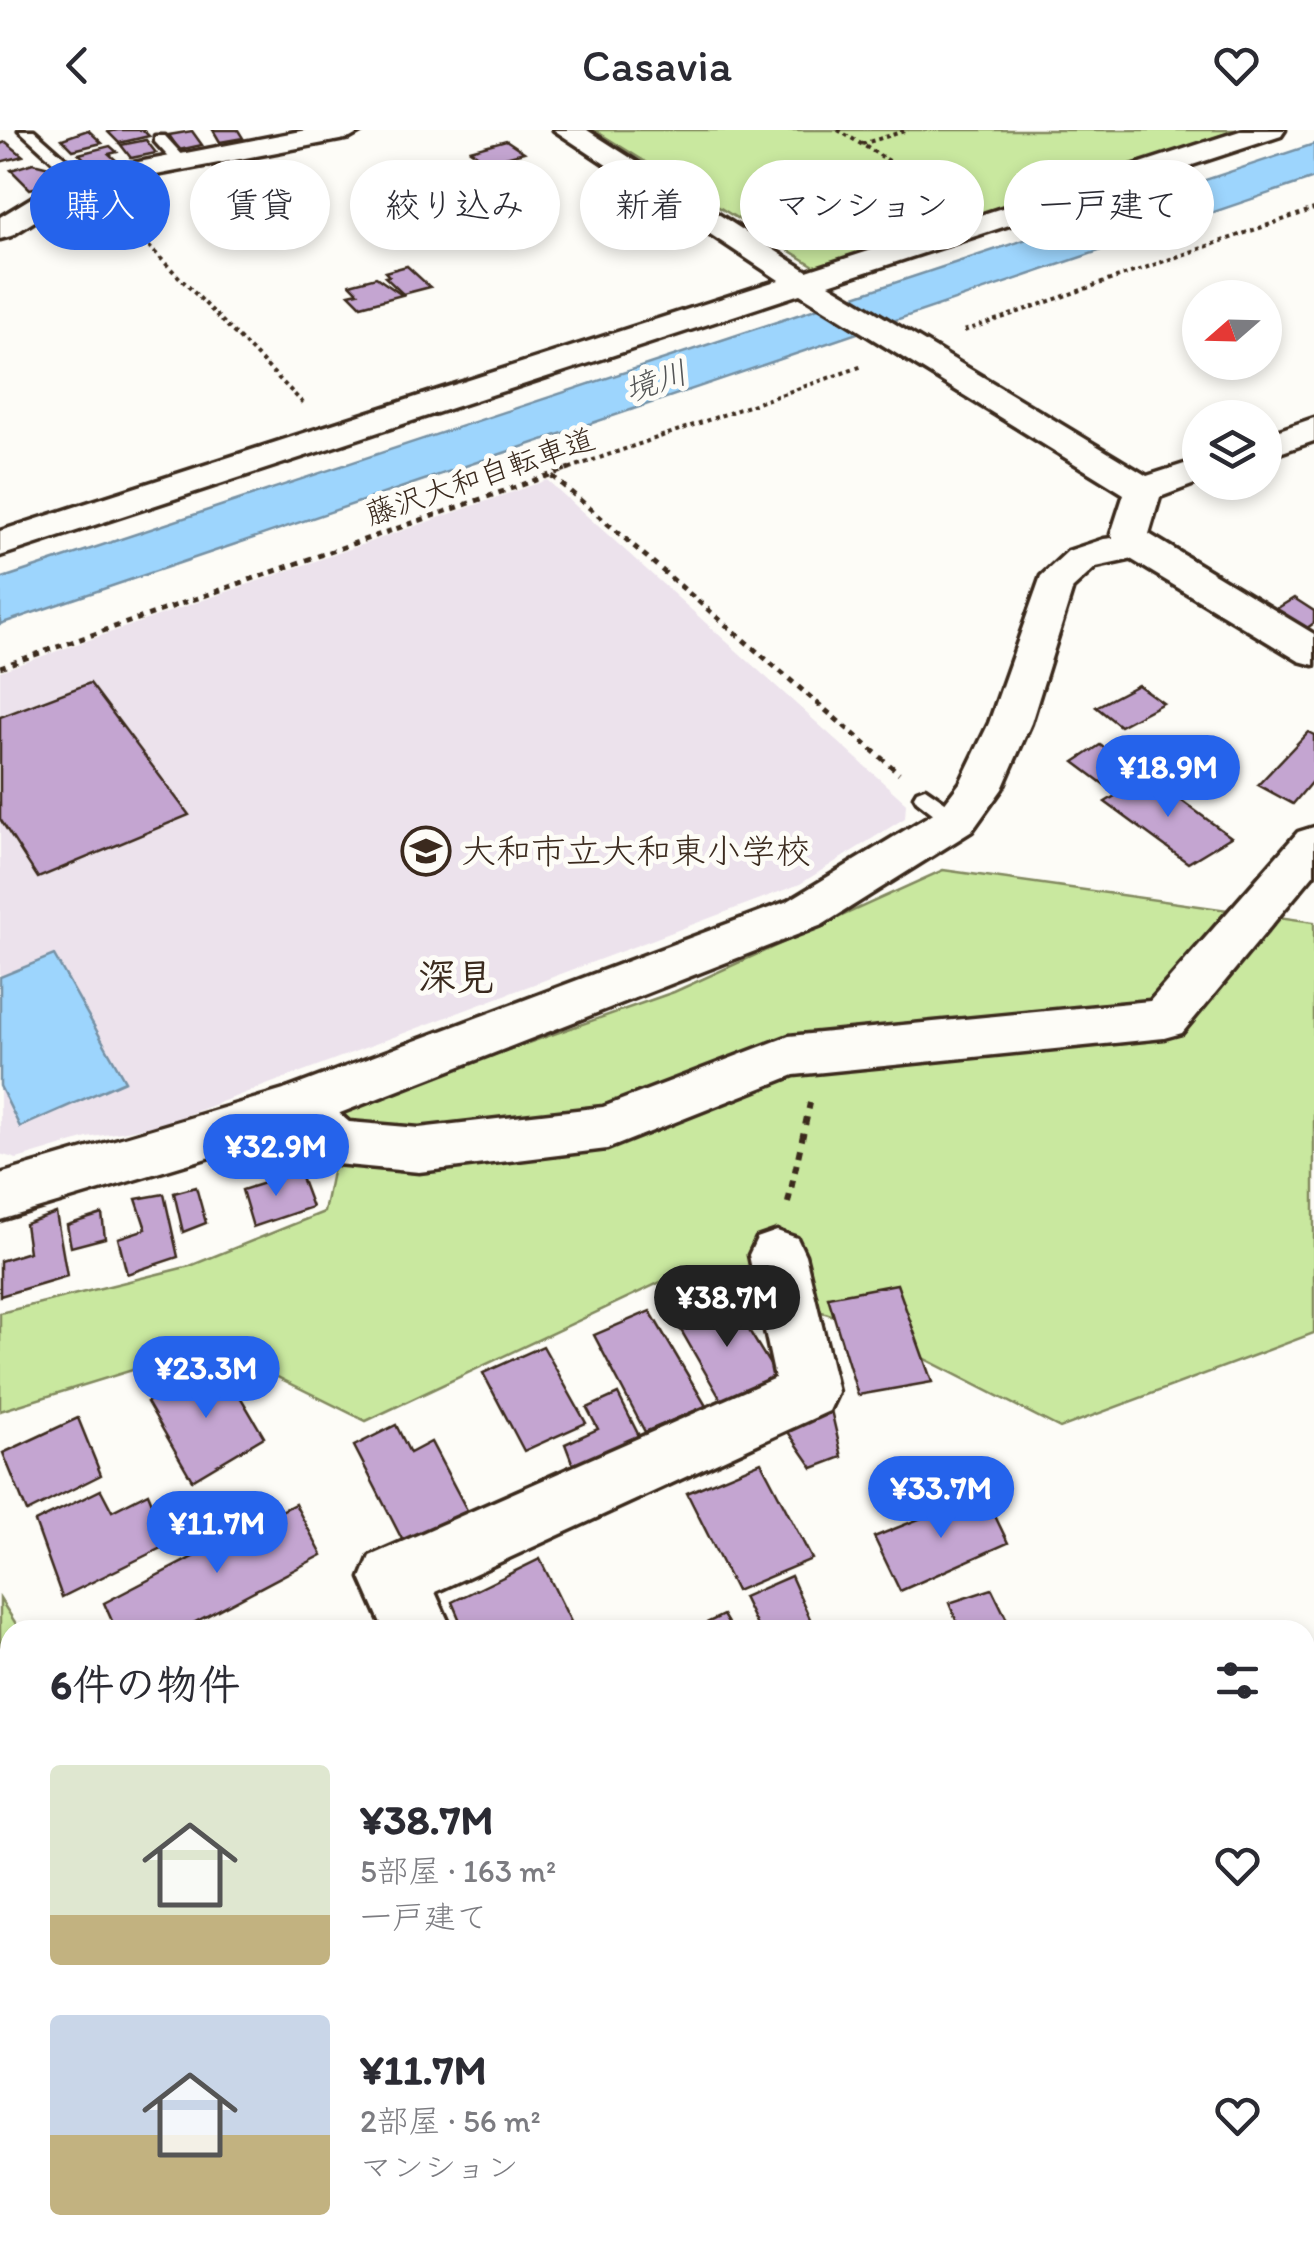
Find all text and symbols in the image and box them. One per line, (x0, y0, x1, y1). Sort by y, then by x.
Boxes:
icon: back (50, 38, 105, 93)
text: Casavia (582, 38, 732, 92)
icon: heart (1209, 38, 1264, 93)
chip: 購入 (30, 160, 170, 250)
chip: 賃貸 (190, 160, 330, 250)
chip: 絞り込み (350, 160, 560, 250)
chip: 新着 (580, 160, 720, 250)
chip: マンション (740, 160, 984, 250)
chip: 一戸建て (1004, 160, 1214, 250)
north arrow (1182, 280, 1282, 380)
map controls (1182, 280, 1282, 500)
water label: 境川 (620, 353, 692, 409)
button: layers (1182, 400, 1282, 500)
street label: 藤沢大和自転車道 (361, 419, 599, 533)
pin: ¥18.9M (1087, 735, 1249, 820)
text: ¥18.9M (1118, 748, 1218, 786)
school or university icon: 大和市立大和東小学校 (400, 825, 452, 877)
place label: 大和市立大和東小学校 (461, 830, 811, 872)
district label: 深見 (418, 954, 494, 1000)
pin: ¥32.9M (195, 1114, 357, 1199)
text: ¥32.9M (225, 1127, 327, 1165)
pin: ¥38.7M (646, 1265, 808, 1350)
text: ¥38.7M (676, 1278, 778, 1316)
pin: ¥23.3M (125, 1336, 287, 1421)
text: ¥23.3M (155, 1349, 257, 1387)
pin: ¥33.7M (860, 1456, 1022, 1541)
text: ¥33.7M (890, 1469, 992, 1507)
pin: ¥11.7M (136, 1491, 298, 1576)
text: ¥11.7M (169, 1504, 265, 1542)
icon: filters (1210, 1653, 1265, 1708)
text: 6件の物件 (50, 1659, 240, 1710)
text: ¥38.7M (360, 1794, 494, 1845)
icon: home (130, 1805, 250, 1925)
icon: heart (1210, 1838, 1265, 1893)
text: 5部屋 · 163 m² (360, 1852, 556, 1890)
text: 一戸建て (360, 1898, 488, 1936)
text: ¥11.7M (360, 2044, 487, 2095)
icon: home (130, 2055, 250, 2175)
icon: heart (1210, 2088, 1265, 2143)
text: 2部屋 · 56 m² (360, 2102, 541, 2140)
text: マンション (360, 2148, 519, 2186)

